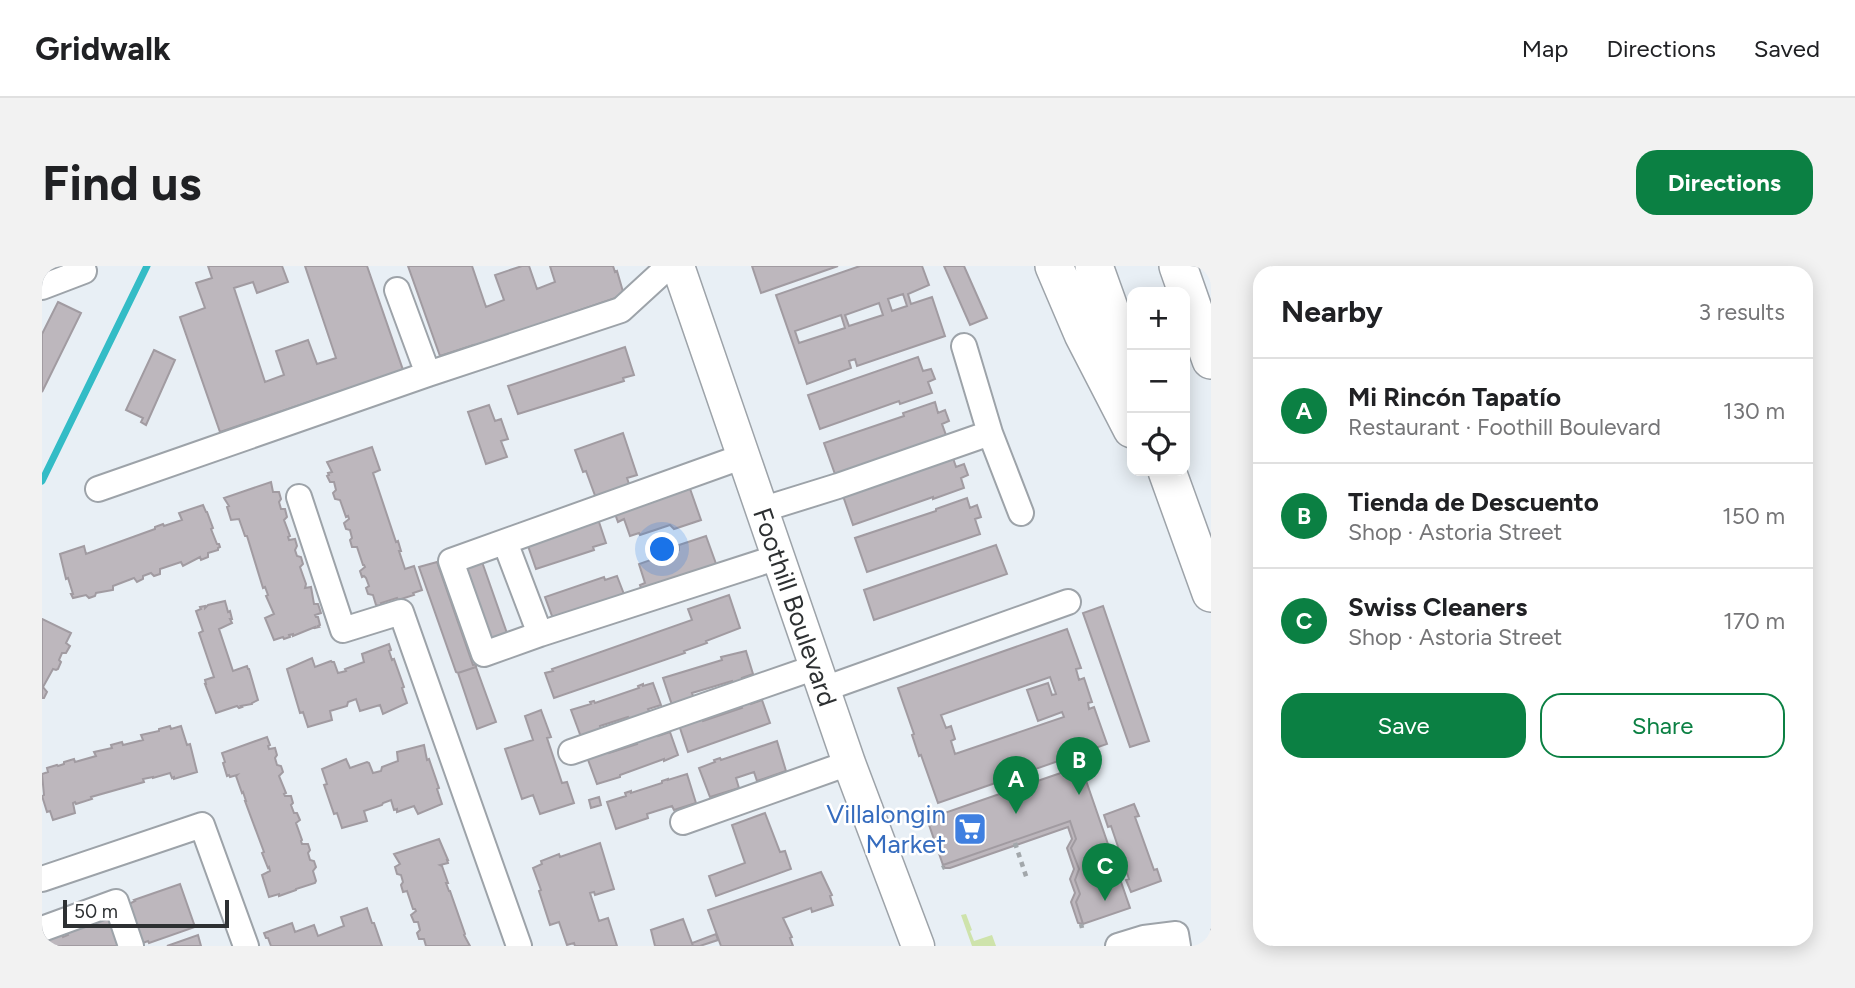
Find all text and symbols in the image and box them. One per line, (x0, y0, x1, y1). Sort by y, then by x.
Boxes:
text: Gridwalk (35, 29, 171, 68)
text: Map (1522, 34, 1568, 63)
text: Directions (1606, 34, 1716, 63)
text: Saved (1754, 34, 1820, 63)
button: Directions (1636, 150, 1813, 215)
text: Find us (42, 153, 201, 212)
map controls (1127, 287, 1190, 476)
button: + (1127, 287, 1190, 350)
text: Nearby (1281, 293, 1383, 330)
text: 3 results (1698, 298, 1785, 326)
button: − (1127, 350, 1190, 413)
text: Mi Rincón Tapatío (1348, 381, 1561, 413)
text: A (1296, 397, 1312, 425)
text: 130 m (1723, 397, 1785, 425)
button: locate (1127, 413, 1190, 476)
text: Restaurant · Foothill Boulevard (1348, 413, 1661, 441)
text: Tienda de Descuento (1348, 486, 1599, 518)
text: B (1297, 502, 1311, 530)
text: 150 m (1722, 502, 1785, 530)
street label: Foothill Boulevard (746, 504, 844, 710)
text: Shop · Astoria Street (1348, 518, 1562, 546)
your location (645, 532, 679, 566)
text: Swiss Cleaners (1348, 591, 1527, 623)
text: C (1296, 607, 1312, 635)
text: 170 m (1723, 607, 1785, 635)
text: Shop · Astoria Street (1348, 623, 1562, 651)
button: Save (1281, 693, 1526, 758)
button: Share (1540, 693, 1785, 758)
pin: B (1056, 737, 1102, 795)
pin: A (993, 756, 1039, 814)
place label: Villalongin Market (826, 798, 946, 860)
supermarket icon: Villalongin Market (951, 810, 989, 848)
pin: C (1082, 843, 1128, 901)
scale bar (63, 897, 229, 929)
text: 50 m (74, 900, 118, 923)

